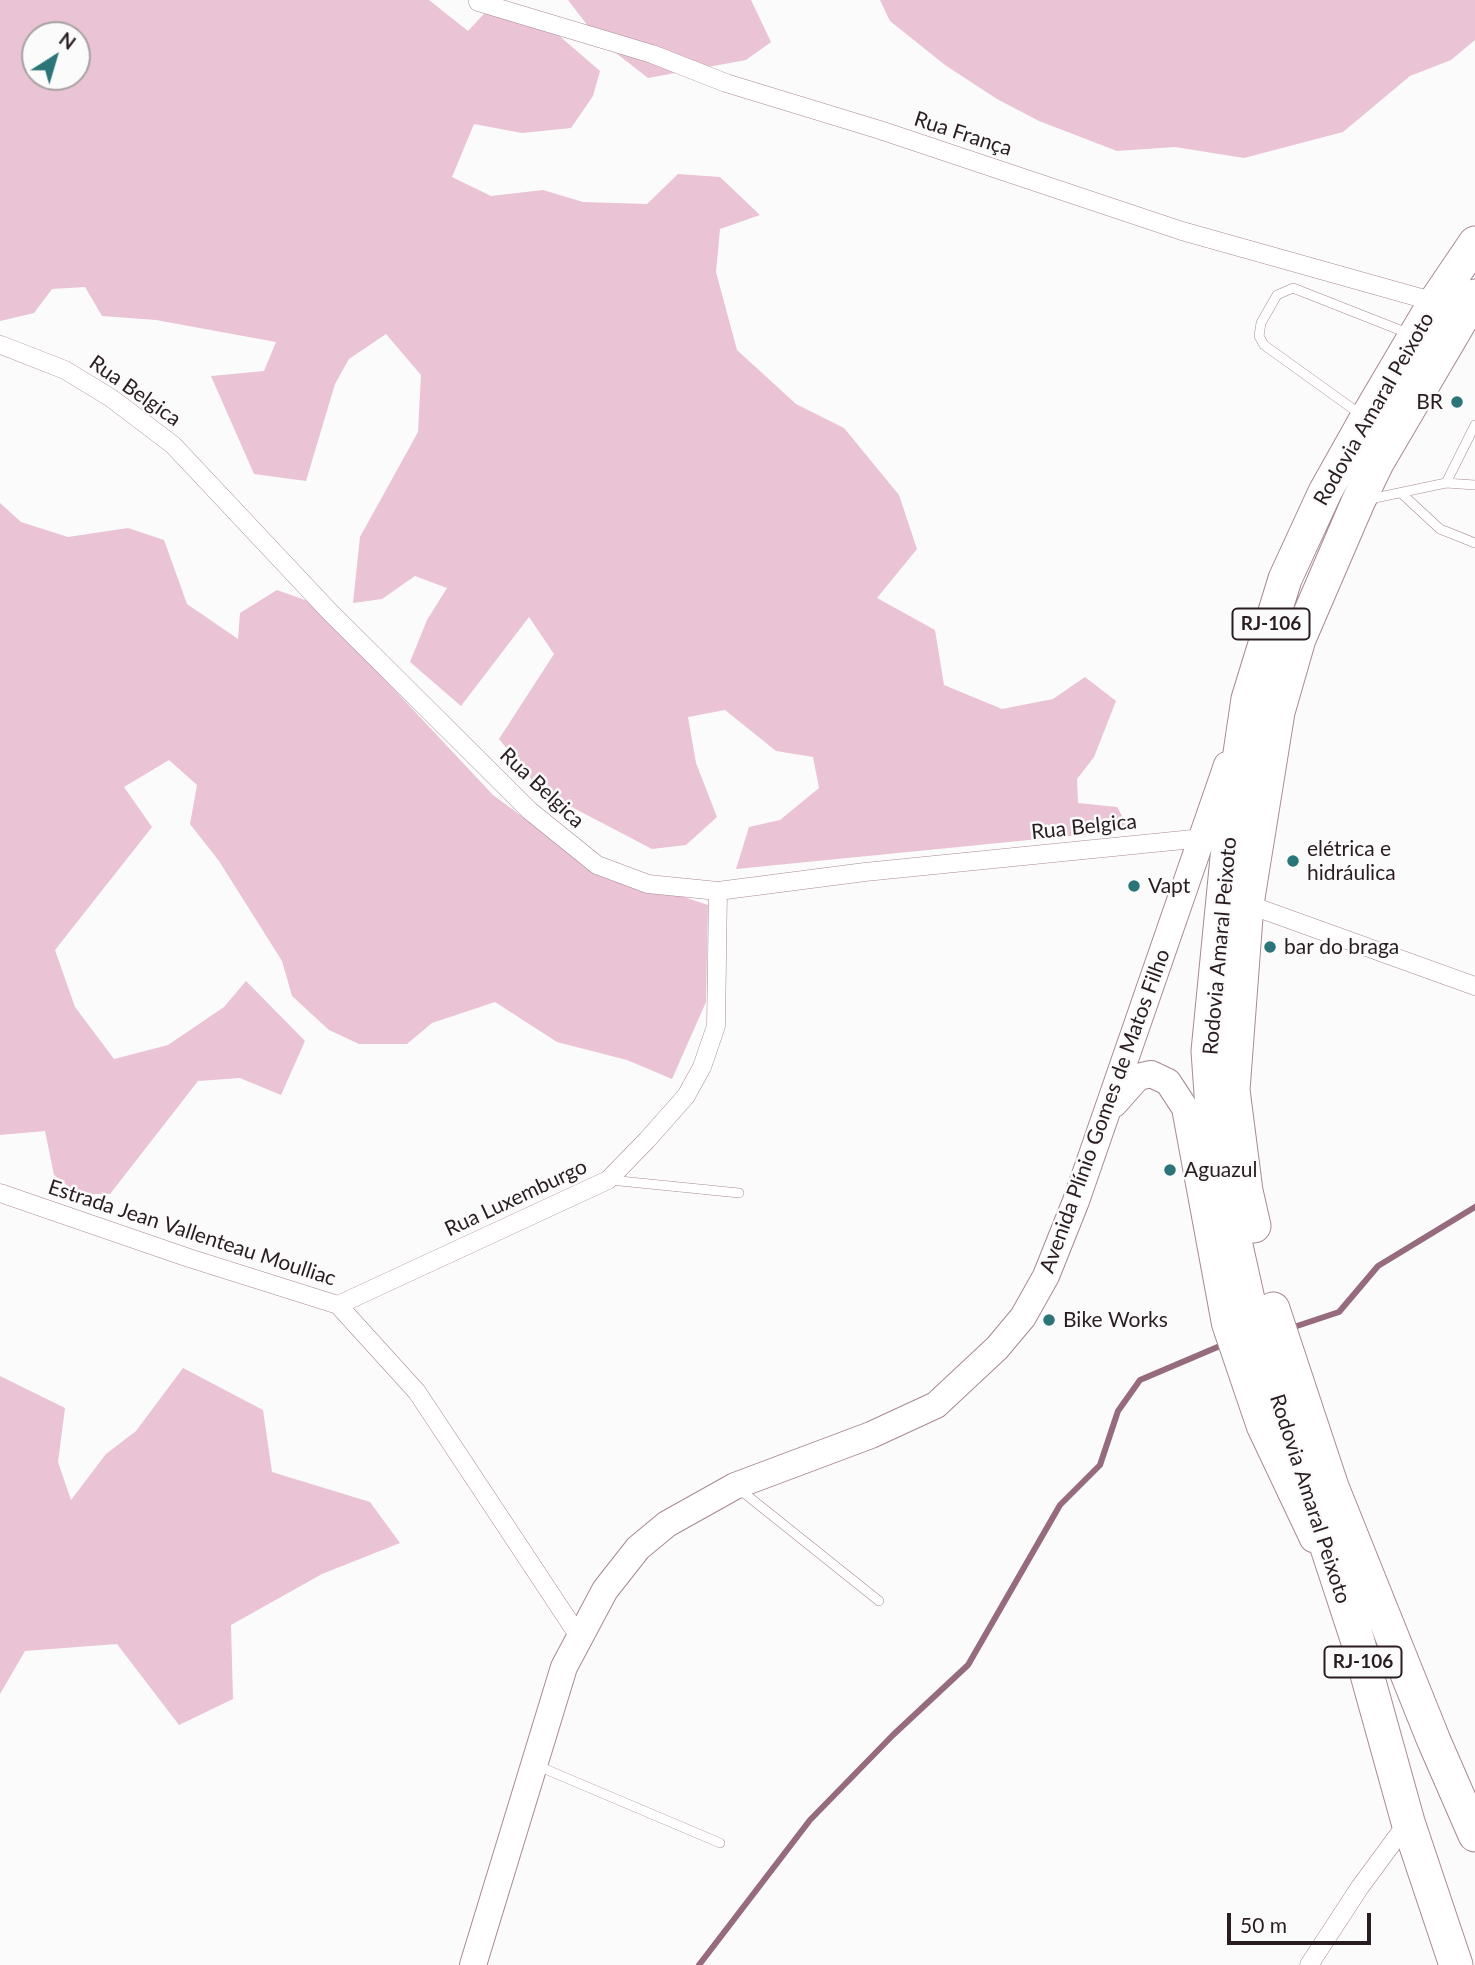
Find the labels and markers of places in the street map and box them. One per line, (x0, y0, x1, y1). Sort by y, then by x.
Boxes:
place label: BR (1416, 389, 1443, 415)
marker: BR (1449, 394, 1465, 410)
place label: elétrica e hidráulica (1307, 836, 1396, 886)
marker: elétrica e hidráulica (1285, 853, 1301, 869)
place label: Vapt (1148, 873, 1190, 899)
marker: Vapt (1126, 878, 1142, 894)
place label: bar do braga (1284, 934, 1399, 960)
marker: bar do braga (1262, 939, 1278, 955)
place label: Aguazul (1184, 1157, 1257, 1183)
marker: Aguazul (1162, 1162, 1178, 1178)
place label: Bike Works (1063, 1307, 1168, 1333)
marker: Bike Works (1041, 1312, 1057, 1328)

